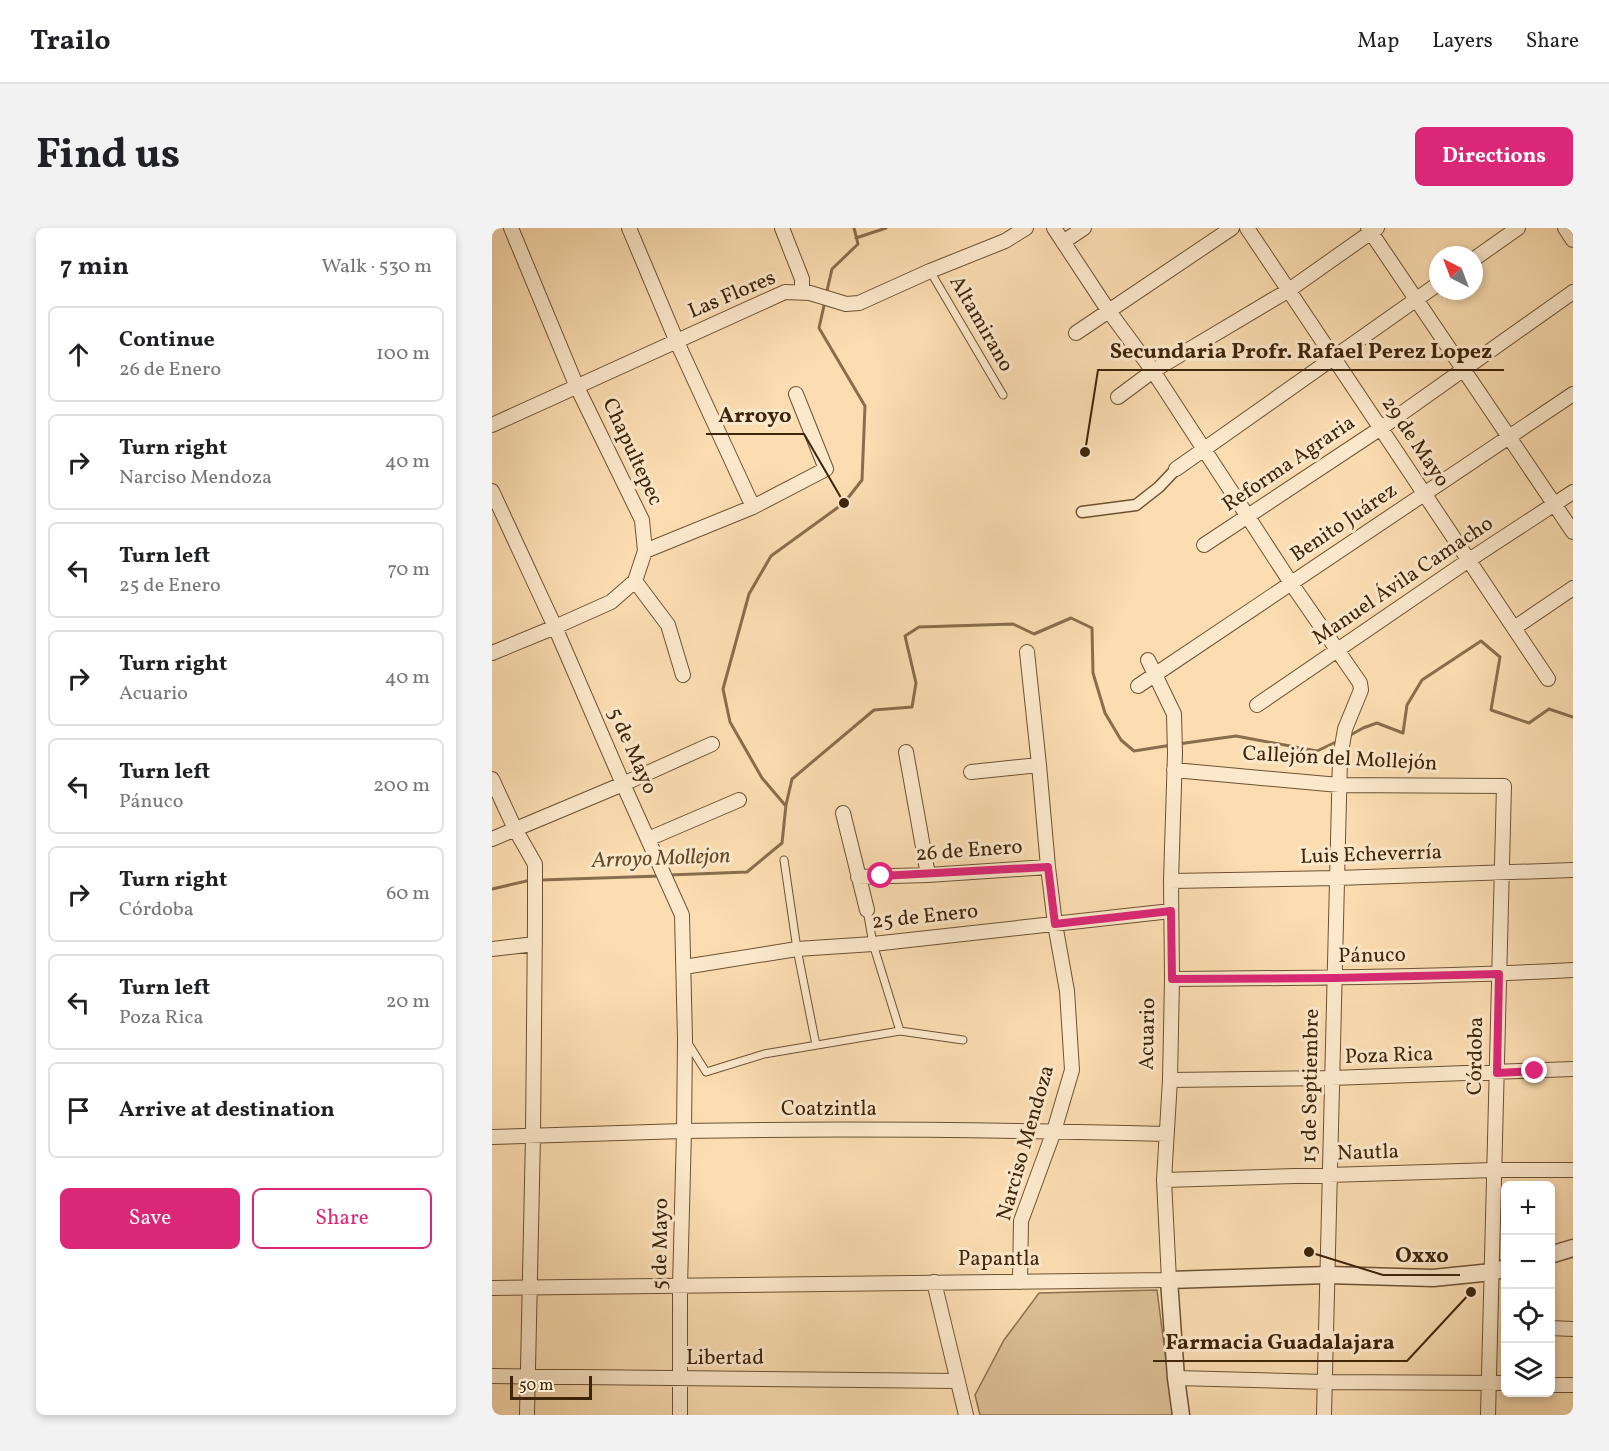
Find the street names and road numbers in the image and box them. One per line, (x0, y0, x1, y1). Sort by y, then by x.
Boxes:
street label: Las Flores (684, 264, 780, 326)
street label: Altamirano (942, 271, 1020, 377)
street label: 29 de Mayo (1374, 391, 1456, 493)
street label: Chapultepec (594, 394, 670, 510)
street label: Reforma Agraria (1217, 409, 1361, 519)
street label: Benito Juárez (1285, 477, 1403, 569)
street label: Manuel Ávila Camacho (1307, 510, 1499, 652)
street label: 5 de Mayo (600, 703, 664, 799)
street label: Callejón del Mollejón (1242, 739, 1438, 779)
street label: 26 de Enero (915, 833, 1023, 869)
street label: Luis Echeverría (1299, 838, 1443, 872)
street label: 25 de Enero (870, 897, 980, 937)
street label: Pánuco (1338, 941, 1406, 971)
street label: Acuario (1133, 998, 1163, 1070)
street label: 15 de Septiembre (1295, 1008, 1327, 1163)
street label: Córdoba (1461, 1017, 1491, 1095)
street label: Poza Rica (1344, 1040, 1434, 1072)
street label: Narciso Mendoza (990, 1062, 1062, 1224)
street label: Coatzintla (781, 1095, 877, 1124)
street label: Nautla (1337, 1137, 1399, 1169)
street label: 5 de Mayo (646, 1198, 676, 1290)
street label: Papantla (958, 1245, 1040, 1274)
street label: Libertad (686, 1344, 764, 1373)

